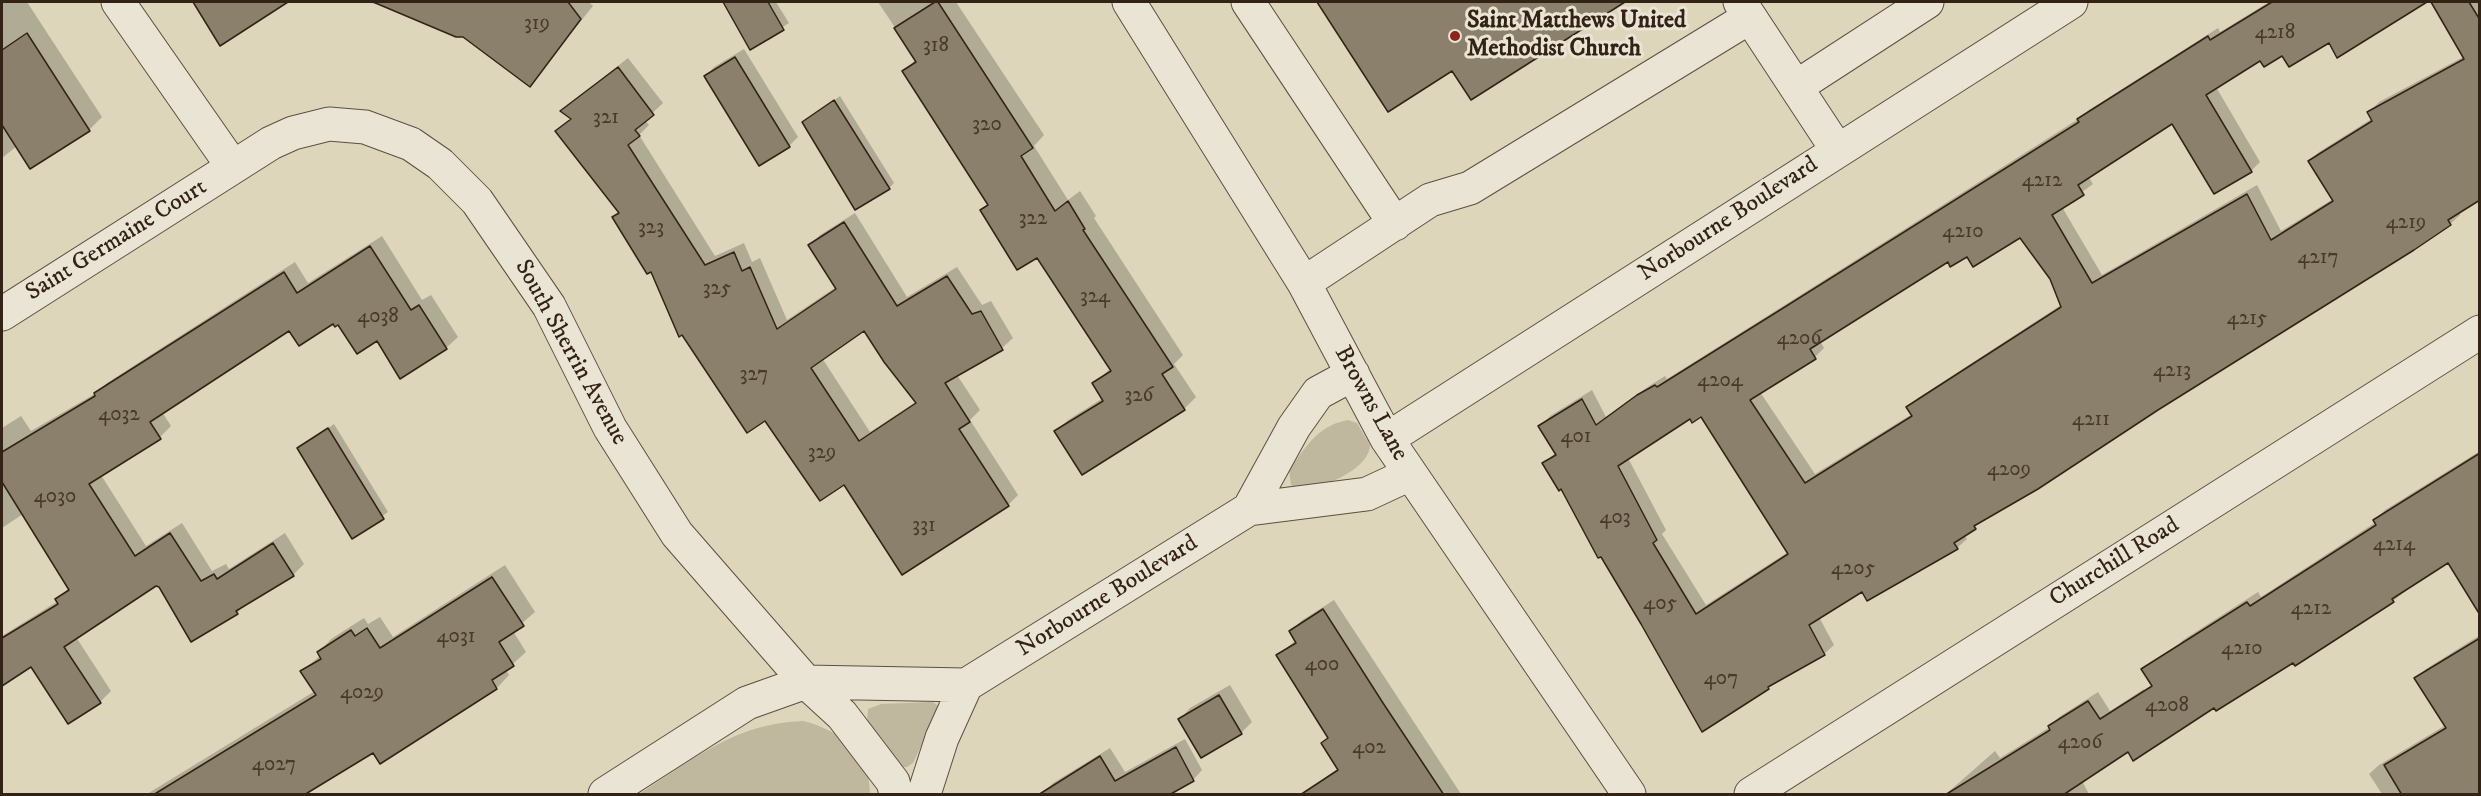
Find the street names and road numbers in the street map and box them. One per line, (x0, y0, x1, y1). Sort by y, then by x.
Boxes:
street label: Norbourne Boulevard (1634, 151, 1824, 289)
street label: Saint Germaine Court (21, 174, 213, 308)
street label: South Sherrin Avenue (507, 255, 633, 451)
street label: Browns Lane (1327, 342, 1413, 466)
street label: Churchill Road (2045, 512, 2185, 614)
street label: Norbourne Boulevard (1012, 530, 1204, 664)

